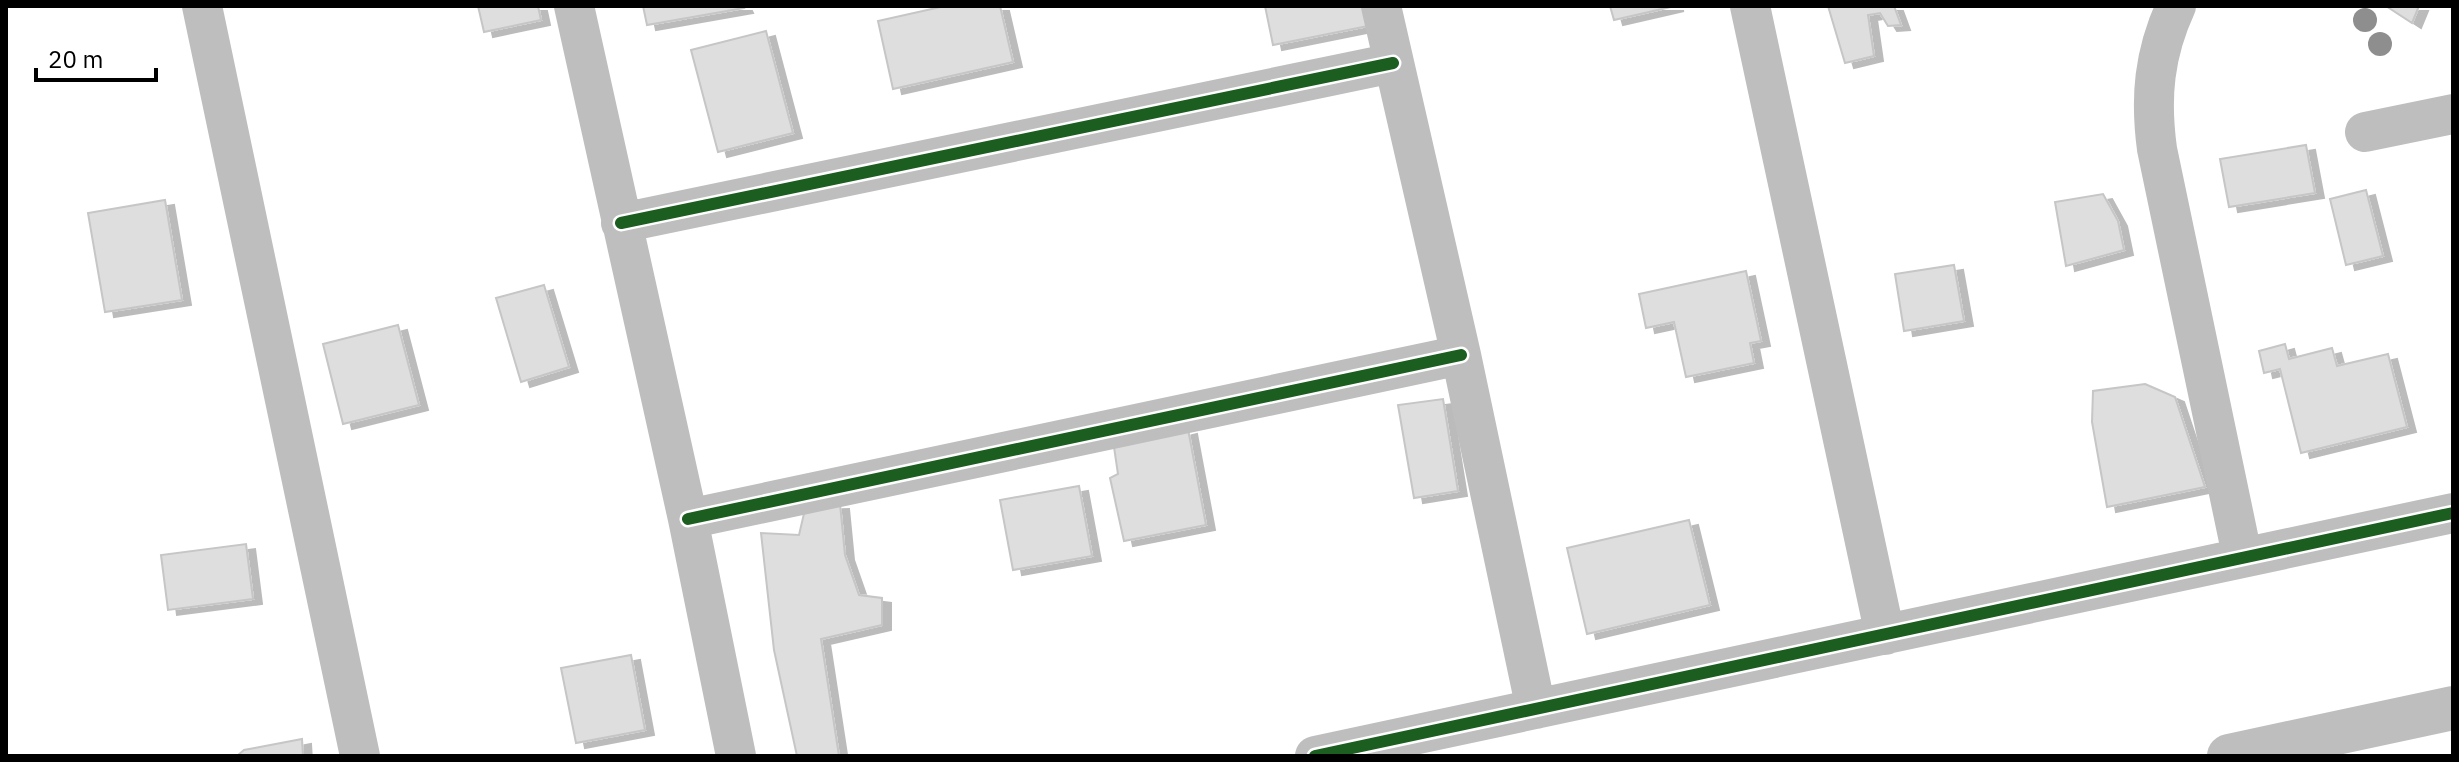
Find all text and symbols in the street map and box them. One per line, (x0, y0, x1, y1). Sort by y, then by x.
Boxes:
scale bar (36, 32, 156, 82)
text: 20 m (48, 43, 103, 75)

